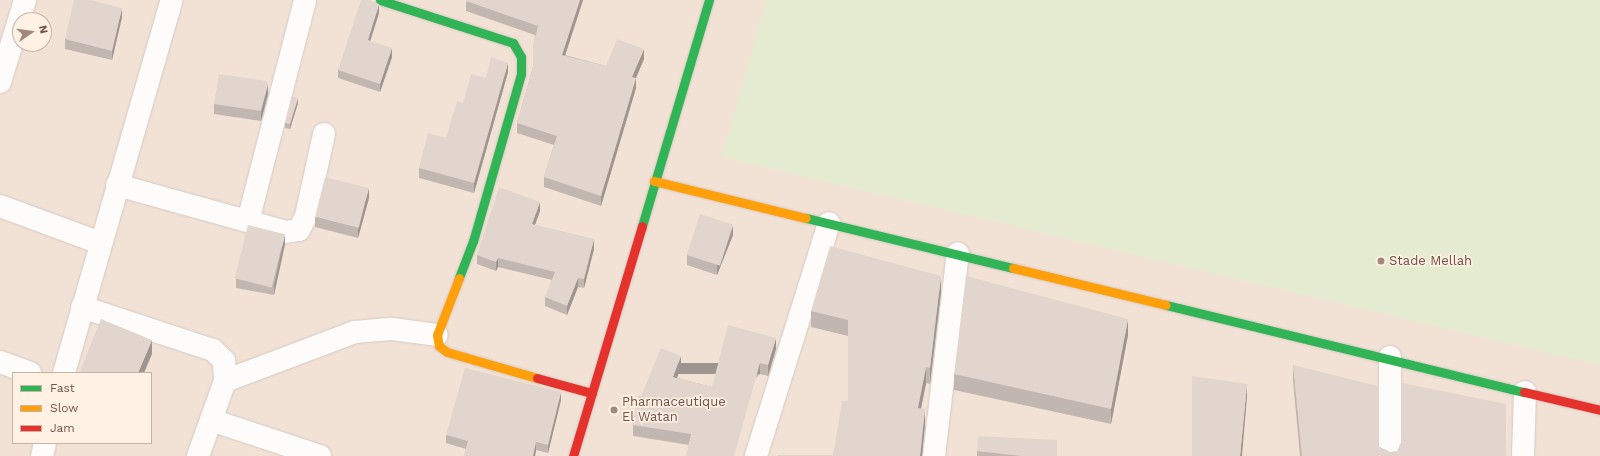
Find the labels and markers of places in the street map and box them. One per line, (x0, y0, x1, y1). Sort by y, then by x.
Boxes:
place label: Stade Mellah (1389, 253, 1472, 269)
marker: Stade Mellah (1376, 256, 1386, 266)
place label: Pharmaceutique El Watan (622, 395, 726, 426)
marker: Pharmaceutique El Watan (609, 405, 619, 415)

